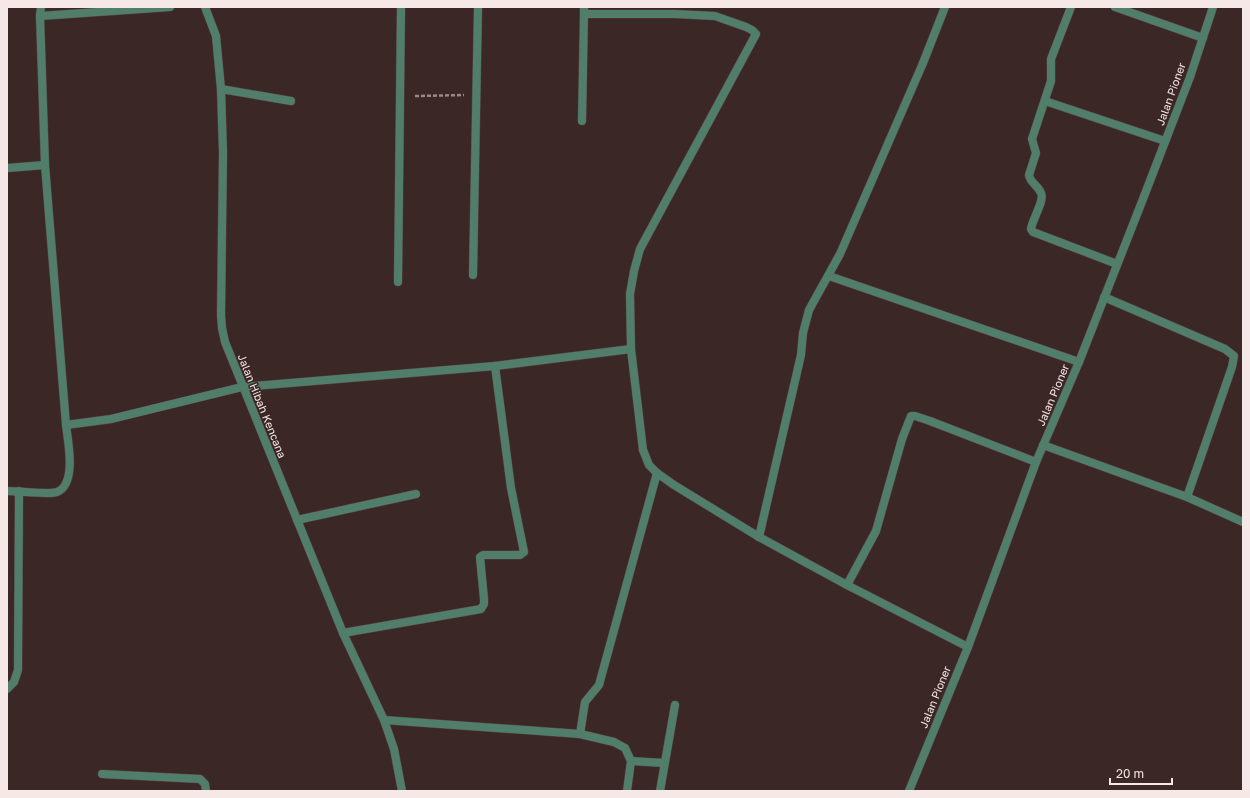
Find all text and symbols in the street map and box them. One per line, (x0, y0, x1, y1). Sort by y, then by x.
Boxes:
street label: Jalan Pioner (1153, 60, 1188, 127)
street label: Jalan Hibah Kencana (236, 352, 289, 460)
street label: Jalan Pioner (1034, 361, 1072, 428)
street label: Jalan Pioner (916, 663, 953, 730)
scale bar (1110, 760, 1172, 786)
text: 20 m (1116, 766, 1144, 781)

